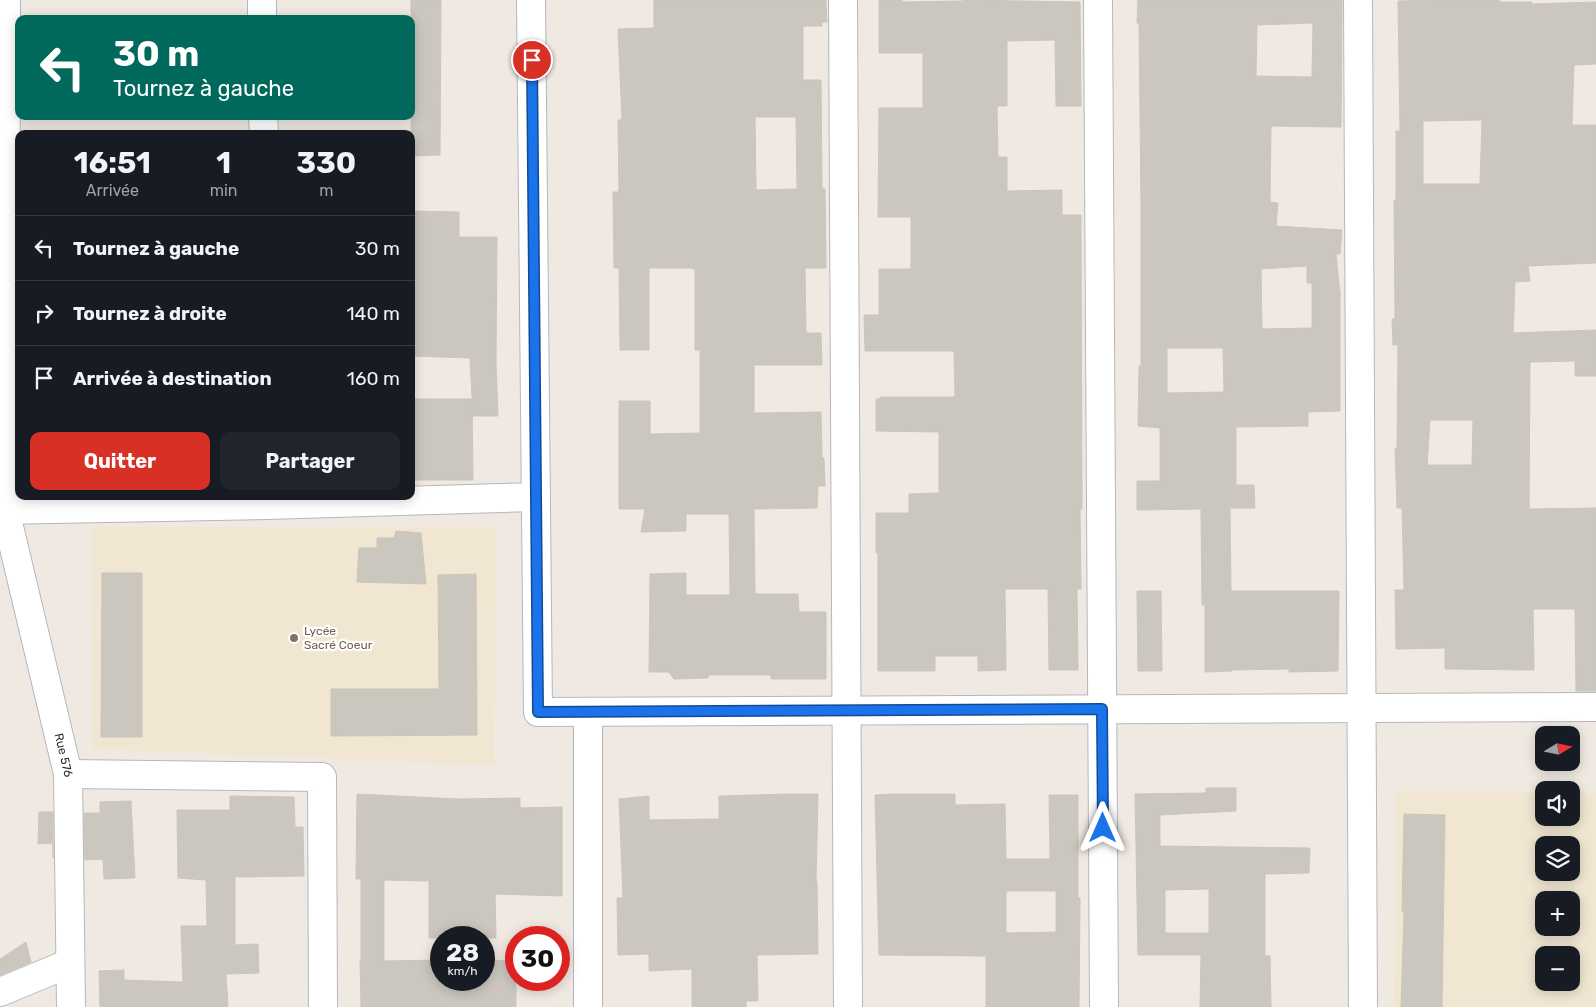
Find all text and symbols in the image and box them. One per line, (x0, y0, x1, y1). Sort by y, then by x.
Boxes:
text: 30 m (113, 33, 199, 75)
icon: left (30, 35, 95, 100)
pin (511, 39, 553, 81)
icon: arrive (518, 46, 546, 74)
text: Tournez à gauche (113, 75, 294, 102)
text: 16:51 (74, 145, 151, 181)
text: 1 (216, 145, 231, 181)
text: 330 (296, 145, 356, 181)
text: Arrivée (86, 181, 139, 200)
text: min (210, 181, 238, 200)
text: m (319, 181, 333, 200)
icon: left (30, 234, 58, 262)
text: Tournez à gauche (73, 237, 239, 260)
text: 30 m (355, 237, 400, 260)
icon: right (30, 299, 58, 327)
text: Tournez à droite (73, 302, 227, 325)
text: 140 m (346, 302, 400, 325)
icon: arrive (30, 364, 58, 392)
text: Arrivée à destination (73, 367, 272, 390)
text: 160 m (347, 367, 400, 390)
button: Quitter (30, 432, 210, 490)
button: Partager (220, 432, 400, 490)
place label: Lycée Sacré Coeur (304, 624, 373, 652)
marker: Lycée Sacré Coeur (288, 632, 300, 644)
north arrow (1535, 726, 1580, 771)
map controls (1535, 726, 1580, 991)
street label: Rue 576 (51, 732, 76, 779)
button: sound (1535, 781, 1580, 826)
position arrow (1076, 801, 1128, 853)
button: layers (1535, 836, 1580, 881)
button: + (1535, 891, 1580, 936)
speed limit sign: 30 (505, 926, 570, 991)
text: 28 (446, 938, 479, 967)
button: − (1535, 946, 1580, 991)
text: km/h (448, 964, 477, 978)

